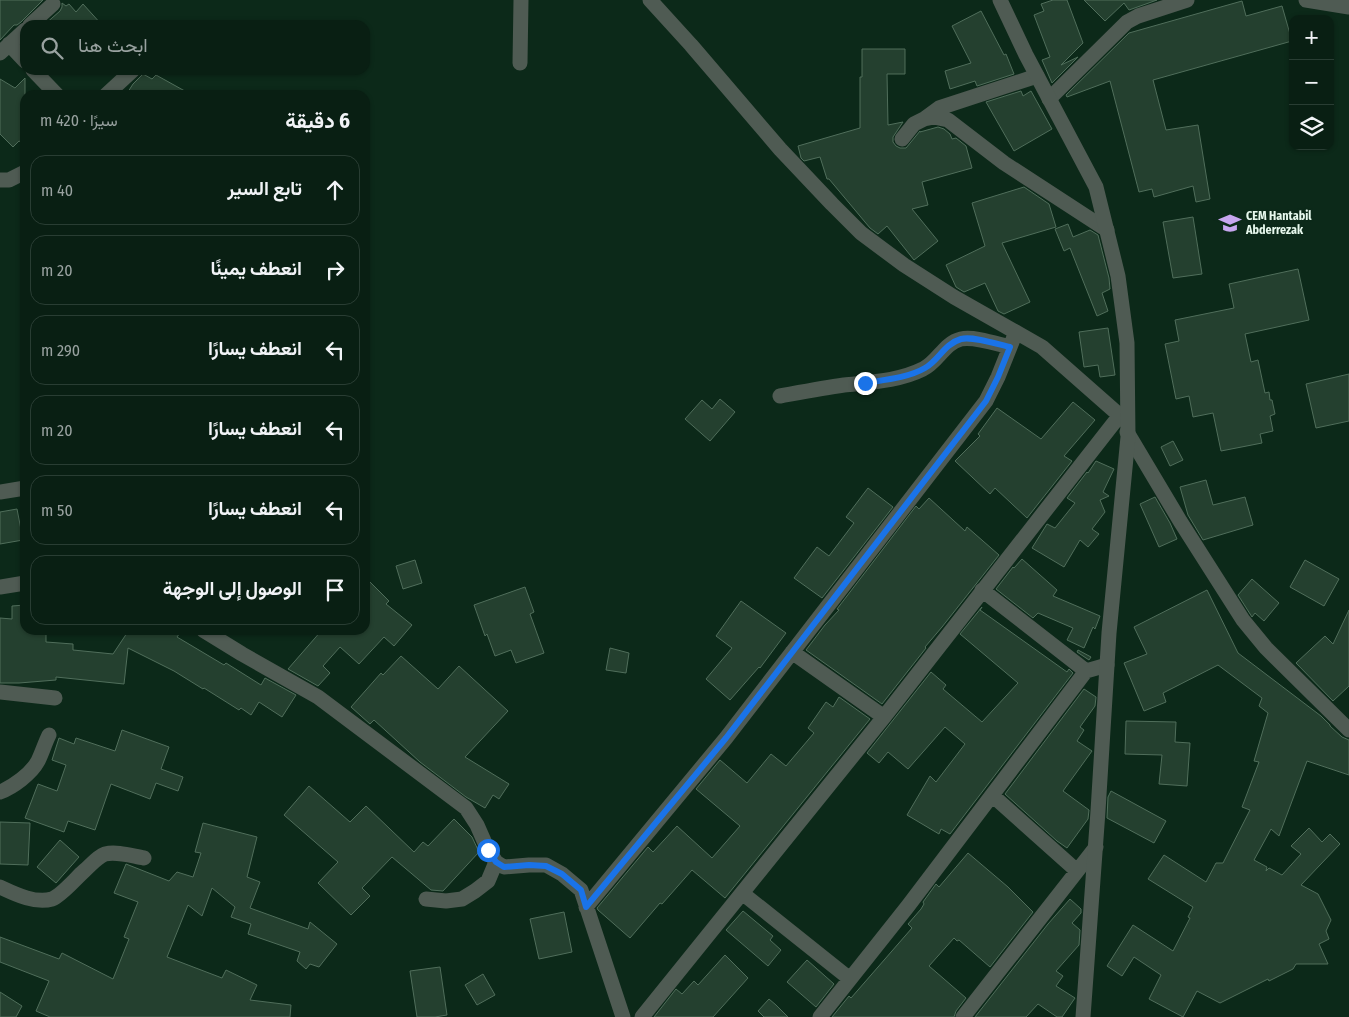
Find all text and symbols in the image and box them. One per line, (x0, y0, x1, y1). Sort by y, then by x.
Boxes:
map controls (1289, 15, 1334, 150)
button: + (1289, 15, 1334, 60)
search box (20, 20, 370, 75)
icon: search (38, 34, 66, 62)
text: ابحث هنا (78, 34, 148, 57)
button: − (1289, 60, 1334, 105)
button: layers (1289, 105, 1334, 150)
text: 6 دقيقة (285, 108, 350, 134)
text: سيرًا · 420 m (40, 111, 118, 130)
icon: ahead (321, 176, 349, 204)
text: تابع السير (227, 177, 302, 200)
text: 40 m (41, 181, 73, 200)
place label: CEM Hantabil Abderrezak (1245, 209, 1312, 237)
school or university icon: CEM Hantabil Abderrezak (1217, 210, 1243, 236)
icon: right (321, 256, 349, 284)
text: انعطف يمينًا (210, 257, 302, 280)
text: 20 m (41, 261, 72, 280)
icon: left (321, 336, 349, 364)
text: انعطف يسارًا (208, 337, 302, 360)
text: 290 m (41, 341, 80, 360)
route end (854, 372, 877, 395)
icon: left (321, 416, 349, 444)
text: انعطف يسارًا (208, 417, 302, 440)
text: 20 m (41, 421, 72, 440)
icon: left (321, 496, 349, 524)
text: انعطف يسارًا (208, 497, 302, 520)
text: 50 m (41, 501, 73, 520)
icon: arrive (321, 576, 349, 604)
text: الوصول إلى الوجهة (163, 577, 302, 600)
route start (477, 839, 500, 862)

